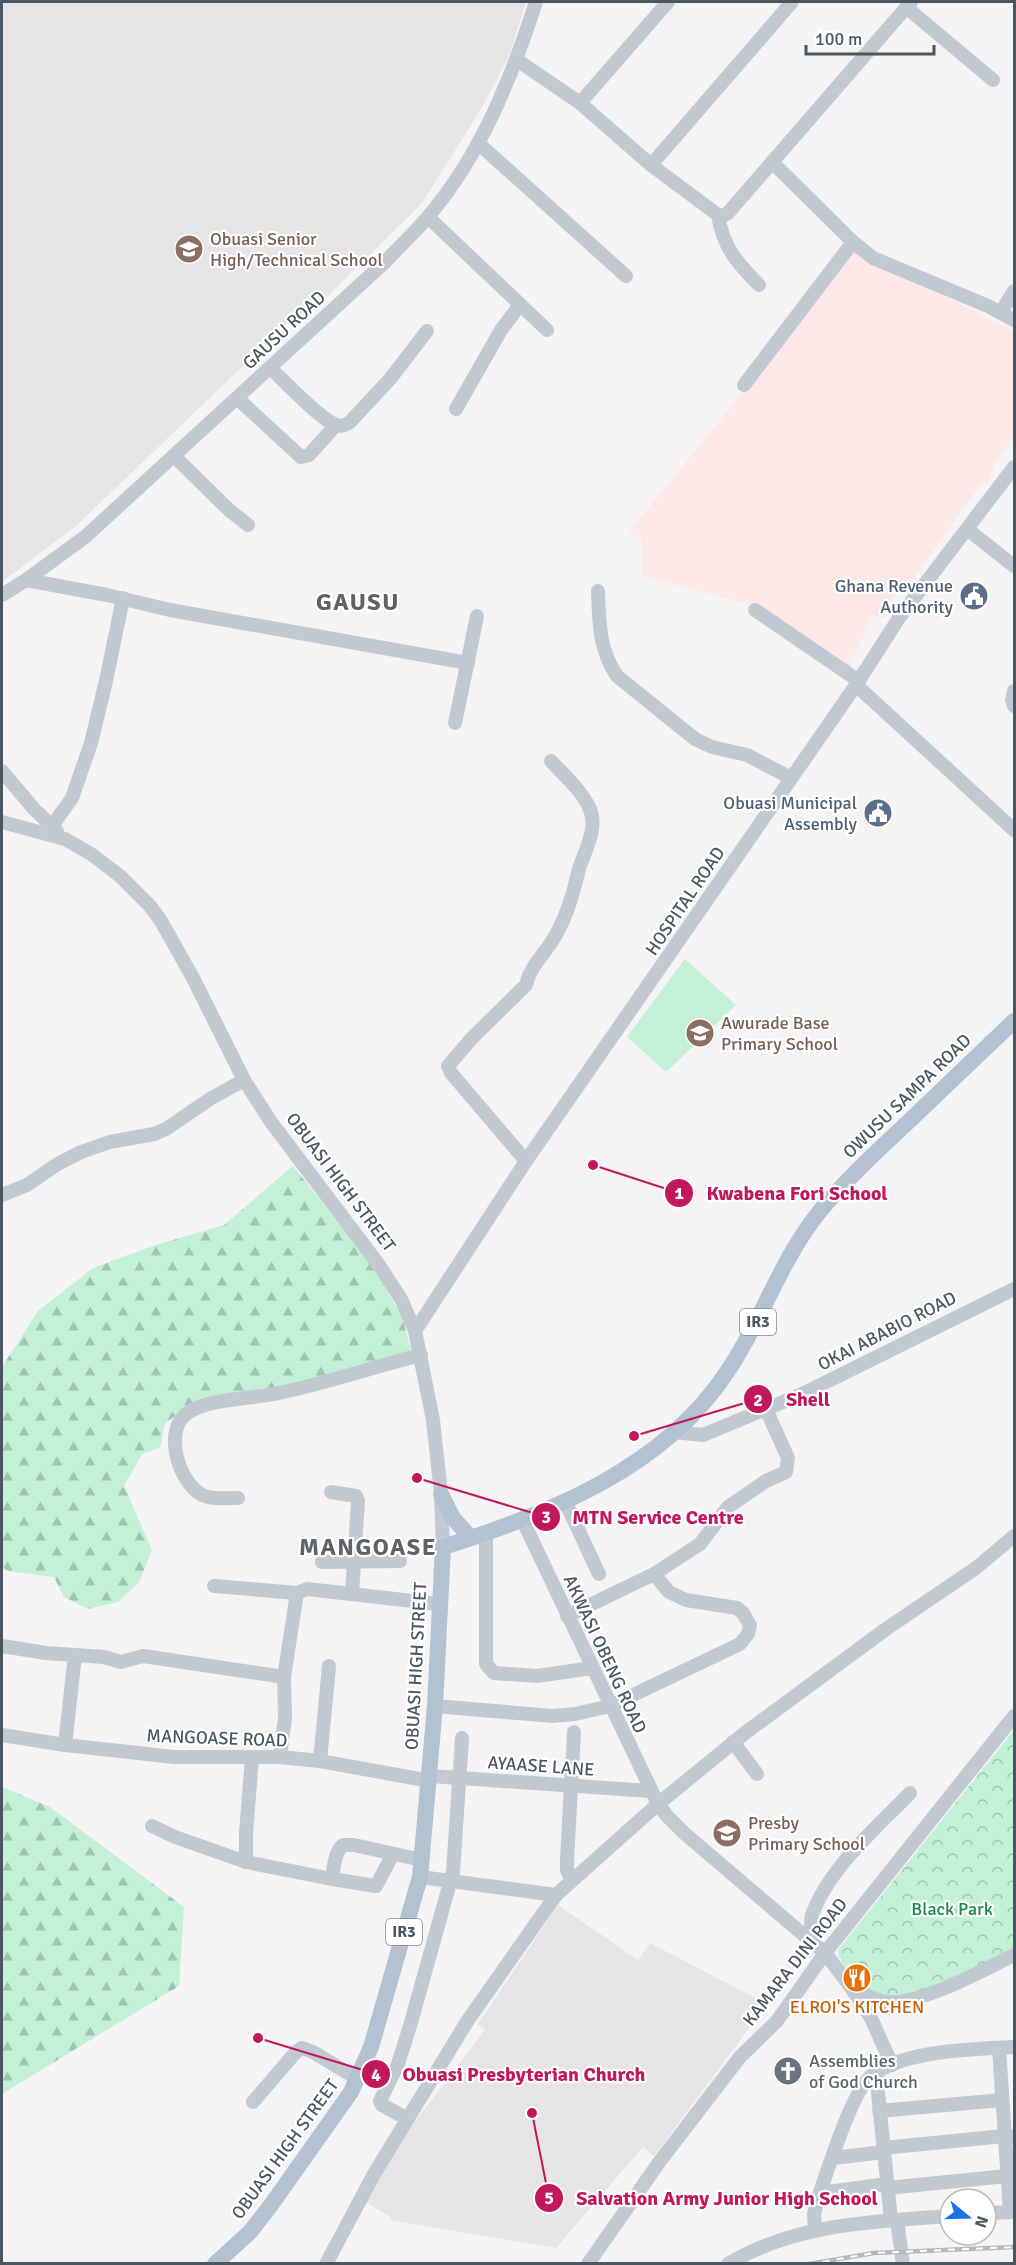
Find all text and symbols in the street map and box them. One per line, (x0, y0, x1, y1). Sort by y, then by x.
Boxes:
scale bar (806, 18, 934, 56)
text: 100 m (815, 28, 862, 50)
place label: Obuasi Senior High/Technical School (210, 228, 383, 271)
school or university icon: Obuasi Senior High/Technical School (173, 233, 205, 265)
street label: GAUSU ROAD (238, 286, 330, 374)
place label: Ghana Revenue Authority (835, 575, 954, 618)
public building icon: Ghana Revenue Authority (958, 580, 990, 612)
district label: GAUSU (316, 587, 400, 617)
place label: Obuasi Municipal Assembly (723, 792, 858, 835)
public building icon: Obuasi Municipal Assembly (862, 797, 894, 829)
street label: HOSPITAL ROAD (641, 843, 729, 959)
place label: Awurade Base Primary School (721, 1012, 838, 1055)
school or university icon: Awurade Base Primary School (684, 1017, 716, 1049)
street label: OWUSU SAMPA ROAD (838, 1029, 976, 1163)
street label: OBUASI HIGH STREET (282, 1108, 400, 1256)
callout: Kwabena Fori School (664, 1174, 900, 1212)
text: Kwabena Fori School (706, 1181, 888, 1206)
text: 1 (674, 1182, 684, 1204)
street label: OKAI ABABIO ROAD (814, 1287, 960, 1375)
road number: IR3 (740, 1309, 776, 1335)
callout: Shell (743, 1380, 842, 1418)
text: Shell (786, 1387, 830, 1412)
text: 2 (753, 1389, 763, 1411)
callout: MTN Service Centre (531, 1498, 756, 1536)
text: MTN Service Centre (572, 1505, 744, 1530)
text: 3 (541, 1506, 551, 1528)
district label: MANGOASE (299, 1532, 437, 1562)
street label: AKWASI OBENG ROAD (559, 1571, 651, 1737)
street label: OBUASI HIGH STREET (401, 1581, 431, 1751)
street label: MANGOASE ROAD (146, 1725, 288, 1751)
street label: AYAASE LANE (487, 1751, 595, 1781)
place label: Presby Primary School (748, 1812, 865, 1855)
school or university icon: Presby Primary School (711, 1817, 743, 1849)
street label: KAMARA DINI ROAD (738, 1894, 852, 2030)
park label: Black Park (911, 1898, 993, 1920)
road number: IR3 (386, 1919, 422, 1945)
restaurant icon: ELROI'S KITCHEN (841, 1962, 873, 1994)
place label: ELROI'S KITCHEN (790, 1996, 924, 2018)
place label: Assemblies of God Church (809, 2050, 918, 2093)
callout: Obuasi Presbyterian Church (361, 2055, 658, 2093)
church icon: Assemblies of God Church (772, 2055, 804, 2087)
text: Obuasi Presbyterian Church (403, 2062, 646, 2087)
text: 4 (371, 2064, 381, 2086)
street label: OBUASI HIGH STREET (227, 2074, 343, 2224)
callout: Salvation Army Junior High School (534, 2179, 890, 2217)
text: Salvation Army Junior High School (576, 2186, 878, 2211)
text: 5 (544, 2187, 554, 2209)
north arrow (938, 2187, 998, 2247)
text: N (970, 2213, 993, 2230)

